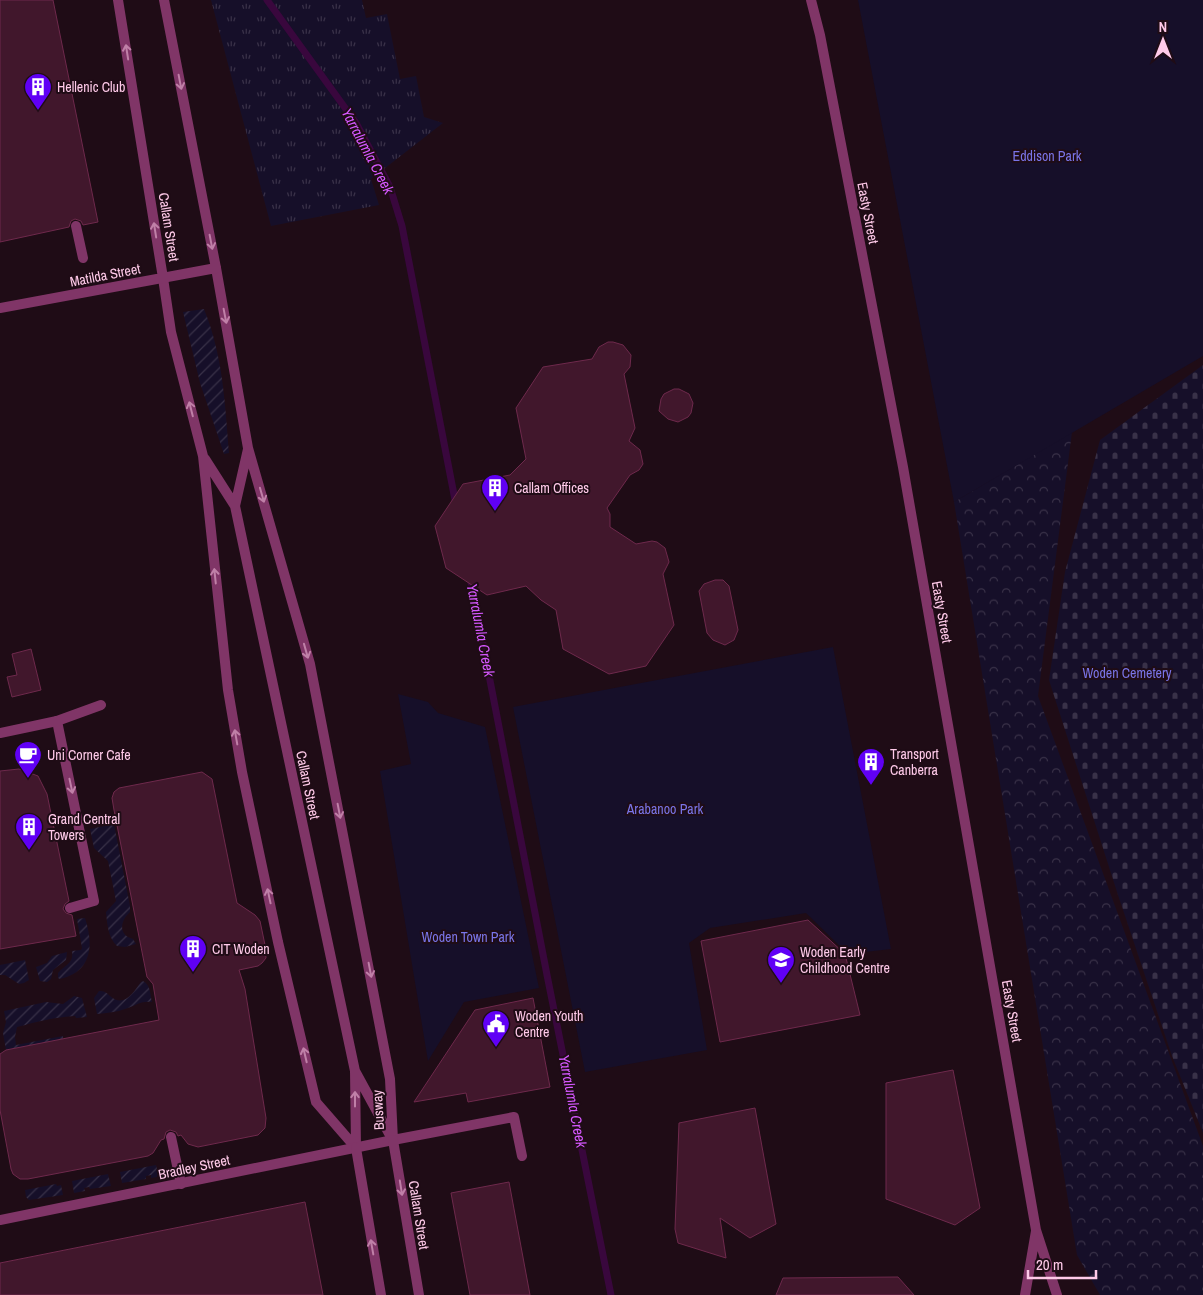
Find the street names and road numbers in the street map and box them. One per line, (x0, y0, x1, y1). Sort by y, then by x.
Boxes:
street label: Easty Street (853, 181, 883, 245)
street label: Callam Street (155, 191, 183, 263)
street label: Matilda Street (68, 259, 142, 291)
street label: Easty Street (928, 580, 956, 644)
street label: Callam Street (292, 749, 324, 821)
street label: Easty Street (998, 979, 1026, 1043)
street label: Busway (368, 1089, 388, 1131)
street label: Bradley Street (157, 1151, 231, 1183)
street label: Callam Street (405, 1179, 433, 1251)

